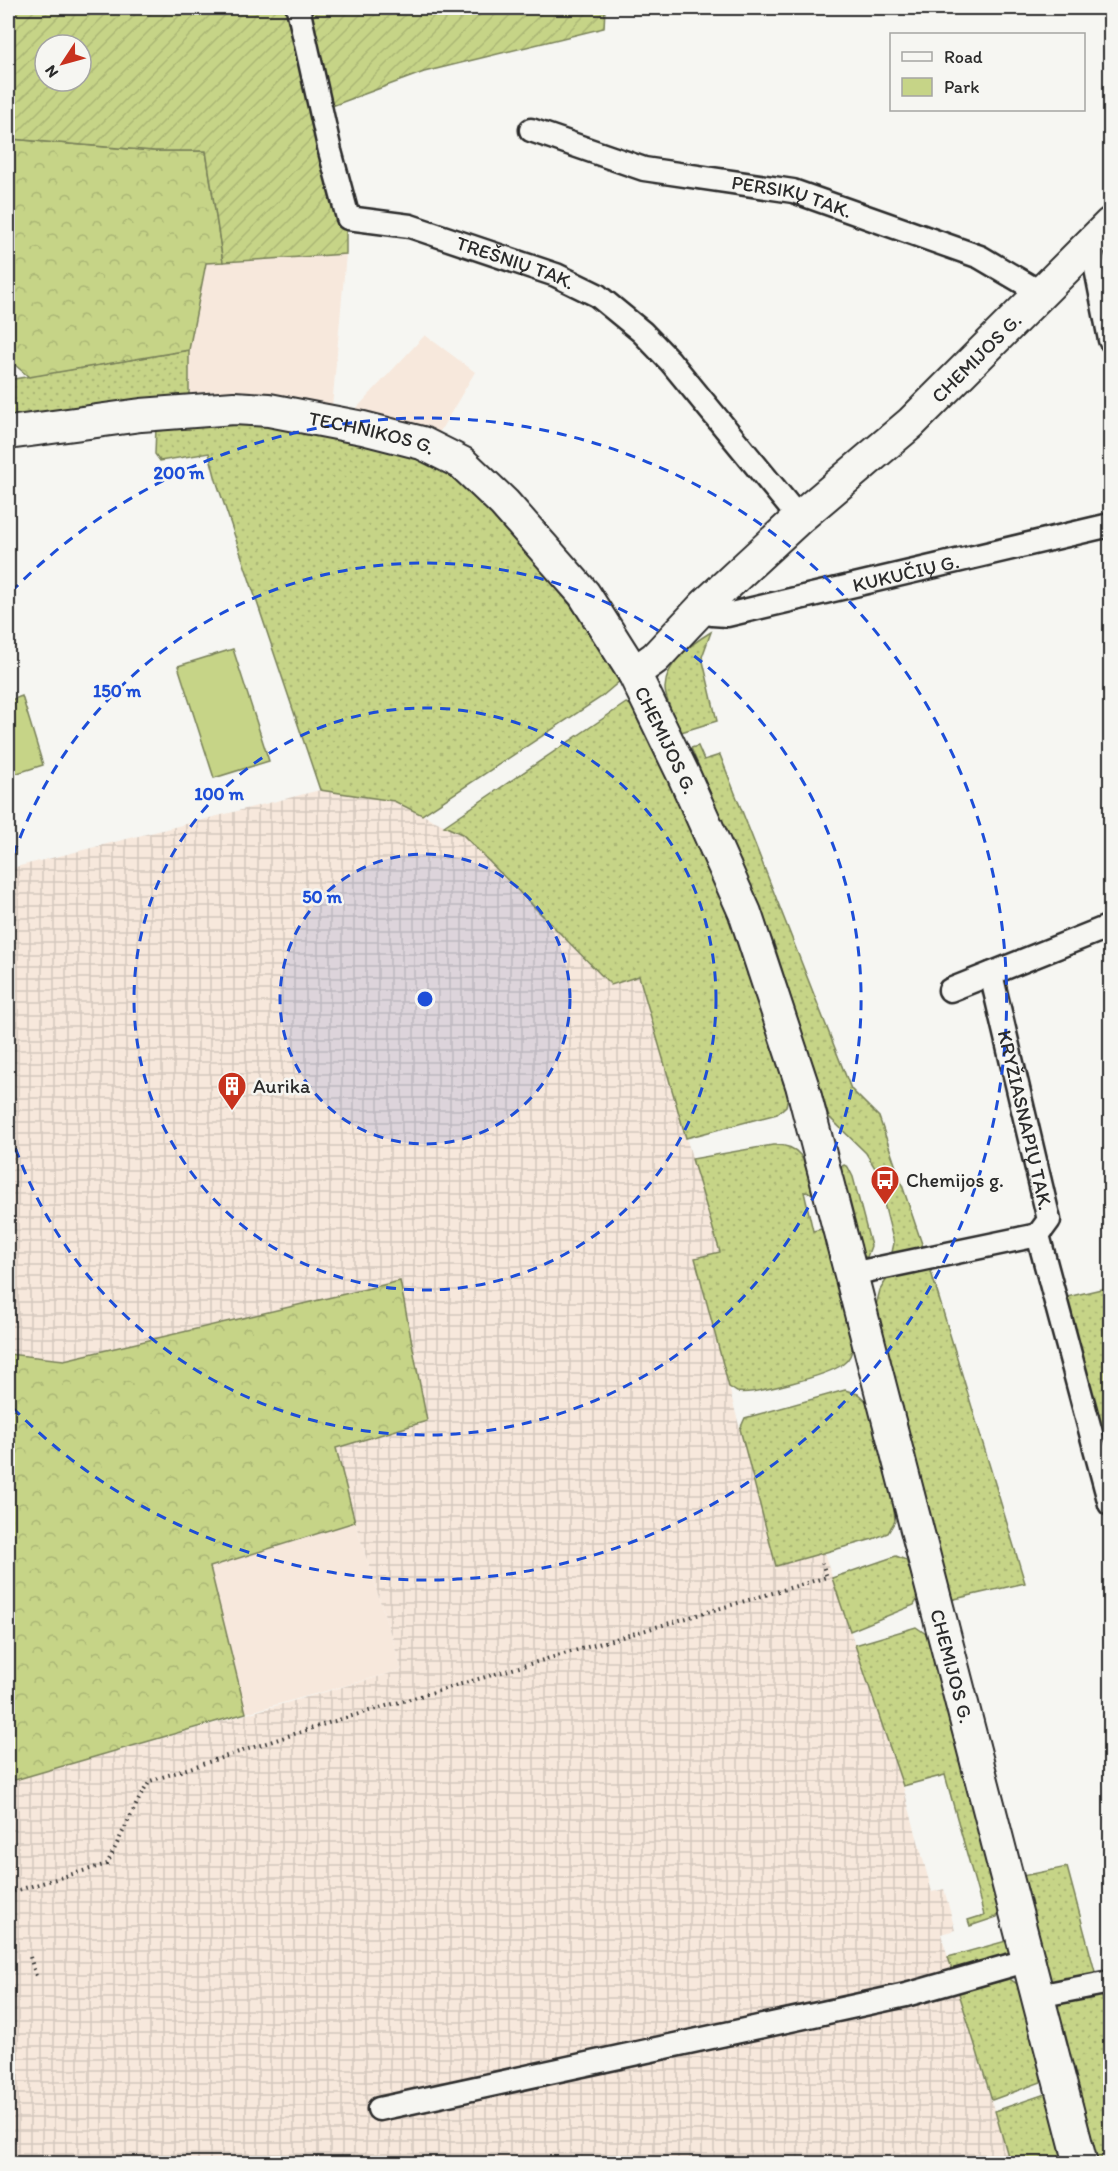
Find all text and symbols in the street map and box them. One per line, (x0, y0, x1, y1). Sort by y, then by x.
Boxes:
north arrow (33, 33, 93, 93)
legend (890, 33, 1085, 111)
text: Road (944, 46, 983, 68)
text: N (40, 62, 62, 81)
text: Park (944, 76, 979, 98)
street label: PERSIKŲ TAK. (730, 170, 855, 223)
street label: TREŠNIŲ TAK. (453, 230, 579, 294)
street label: CHEMIJOS G. (926, 308, 1026, 408)
street label: TECHNIKOS G. (307, 406, 439, 460)
text: 200 m (154, 462, 205, 484)
street label: KUKUČIŲ G. (850, 549, 961, 597)
text: 150 m (93, 680, 142, 702)
street label: CHEMIJOS G. (630, 682, 702, 798)
text: 100 m (194, 783, 245, 805)
text: 50 m (302, 886, 343, 908)
centre of rings (415, 989, 435, 1009)
street label: KRYŽIASNAPIŲ TAK. (993, 1028, 1058, 1212)
building icon: Aurika (216, 1070, 248, 1112)
place label: Aurika (253, 1074, 311, 1098)
bus stop icon: Chemijos g. (869, 1164, 901, 1206)
place label: Chemijos g. (906, 1168, 1004, 1192)
street label: CHEMIJOS G. (925, 1606, 979, 1726)

